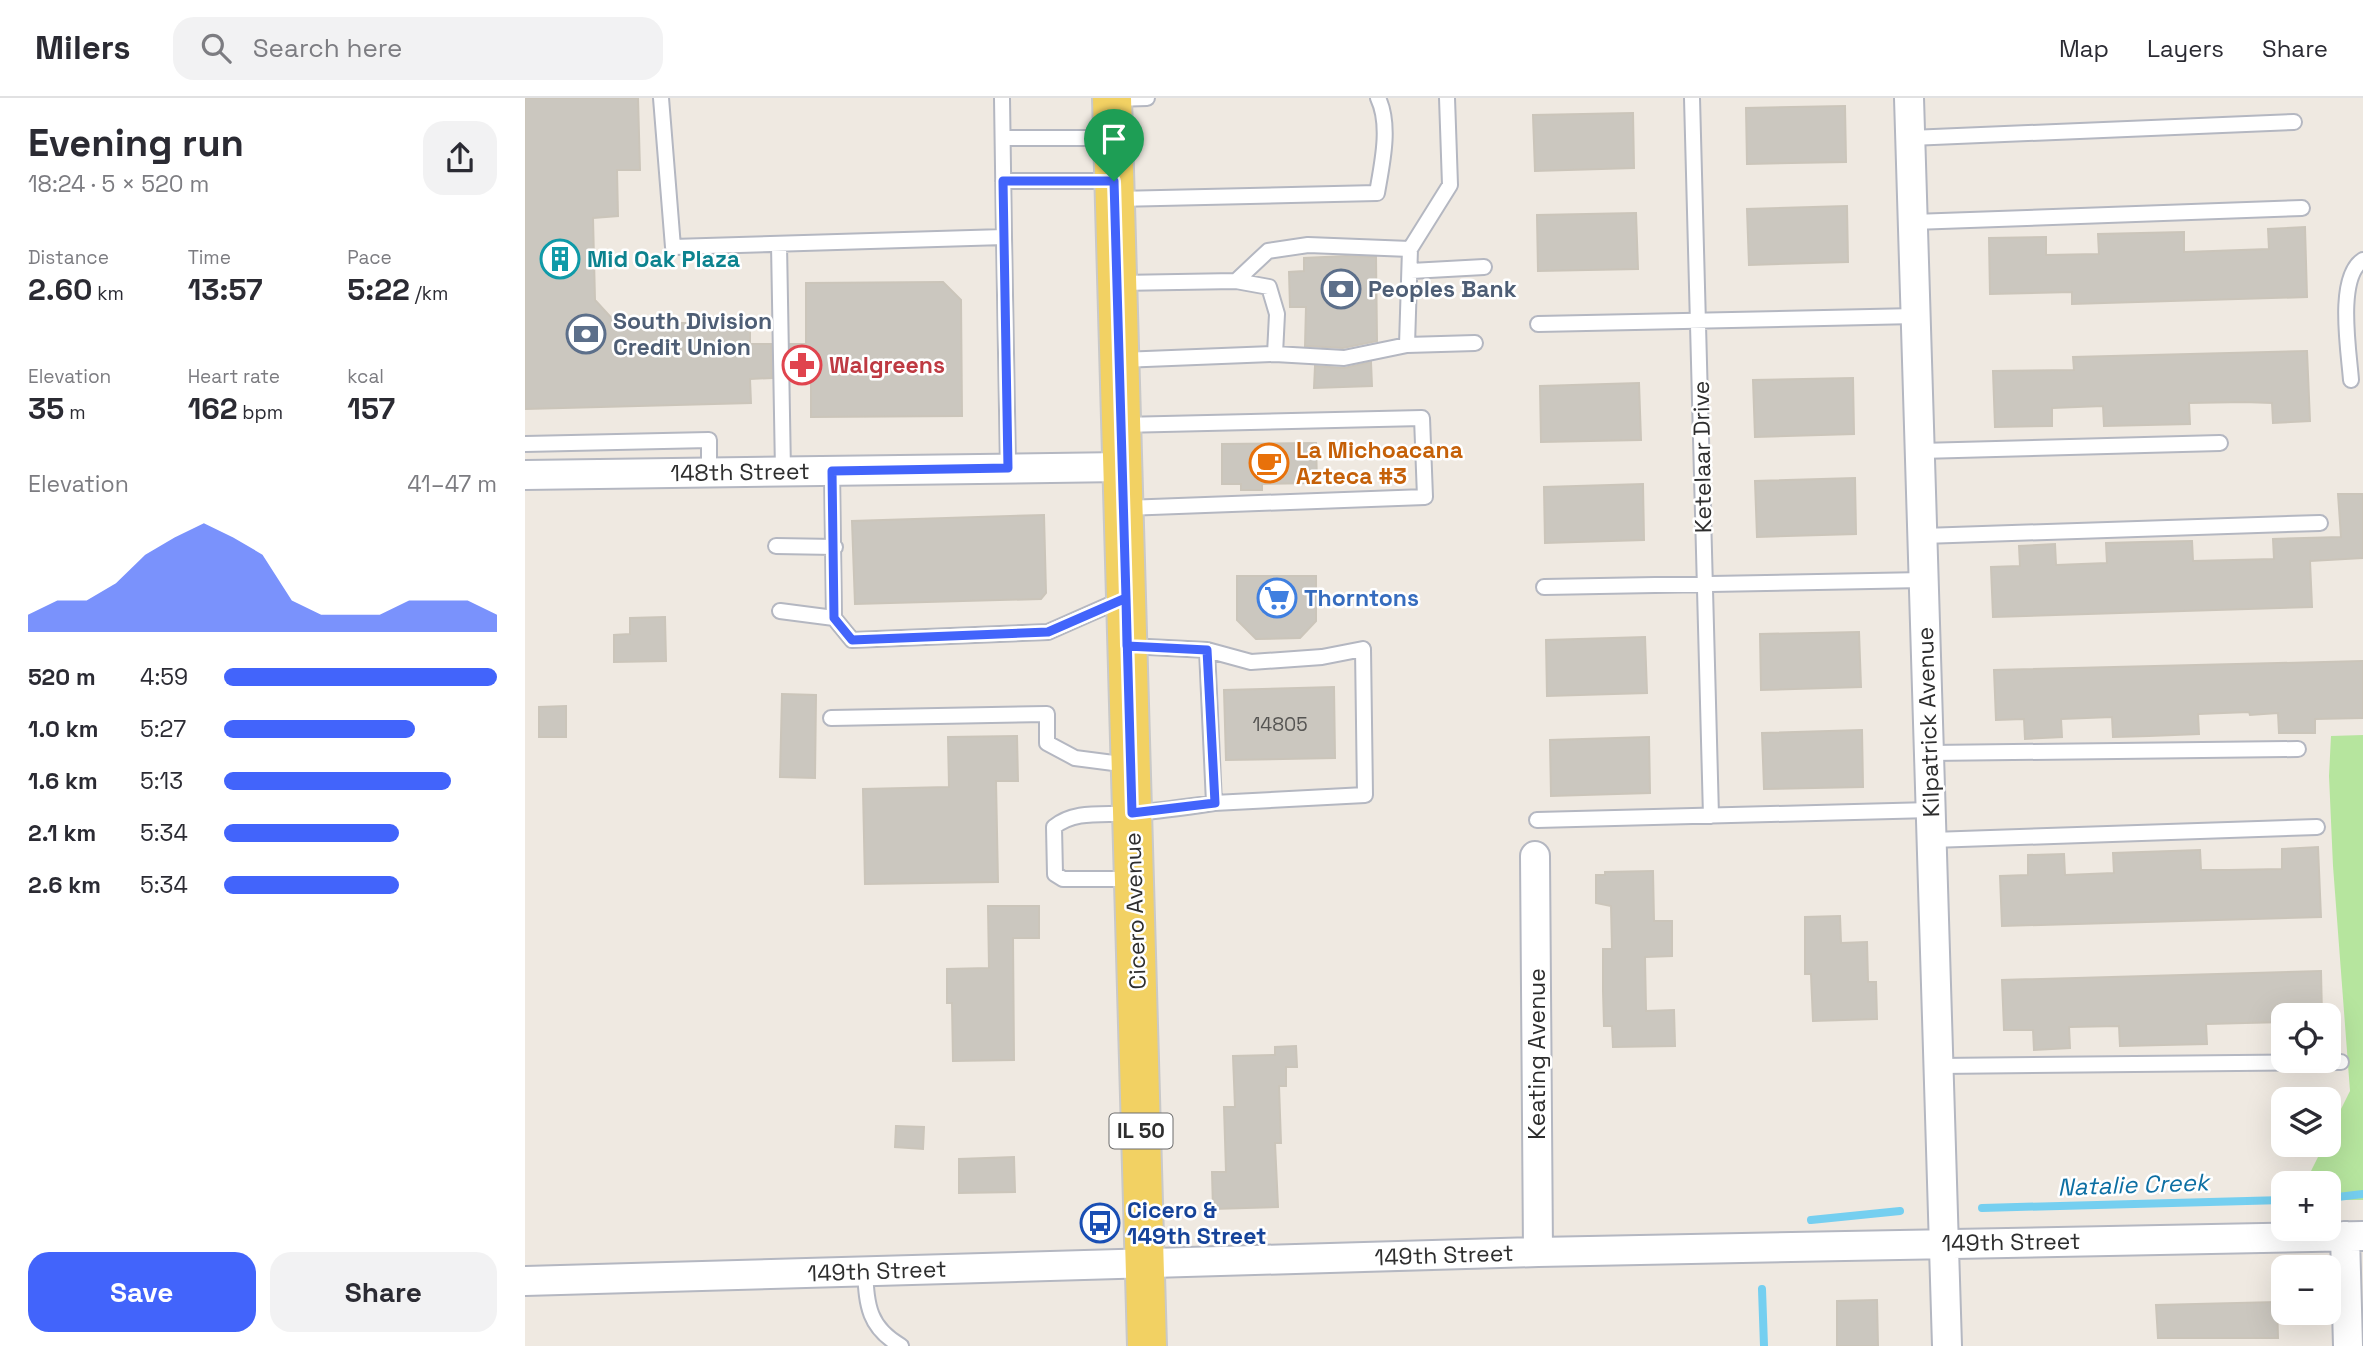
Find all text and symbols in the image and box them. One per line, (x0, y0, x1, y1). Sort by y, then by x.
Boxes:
search box (173, 17, 663, 80)
text: Milers (35, 27, 131, 69)
icon: search (197, 29, 235, 67)
text: Search here (253, 31, 403, 65)
text: Map (2059, 33, 2109, 64)
text: Layers (2147, 33, 2224, 64)
text: Share (2262, 33, 2328, 64)
pin (1084, 109, 1144, 181)
text: Evening run (28, 119, 244, 167)
icon: arrive (1095, 120, 1133, 158)
button: share (423, 121, 497, 195)
text: 18:24 · 5 × 520 m (28, 169, 209, 199)
building icon: Mid Oak Plaza (539, 238, 581, 280)
place label: Mid Oak Plaza (587, 244, 740, 274)
text: Distance (28, 245, 109, 270)
text: Time (188, 245, 231, 270)
text: Pace (347, 245, 392, 270)
bank icon: Peoples Bank (1320, 268, 1362, 310)
text: 2.60 (28, 270, 92, 309)
text: 13:57 (188, 270, 263, 309)
text: 5:22 (347, 270, 410, 309)
place label: Peoples Bank (1368, 274, 1517, 304)
text: km (92, 281, 124, 306)
text: /km (410, 281, 448, 306)
place label: South Division Credit Union (613, 306, 772, 362)
bank icon: South Division Credit Union (565, 313, 607, 355)
pharmacy icon: Walgreens (781, 344, 823, 386)
place label: Walgreens (829, 350, 945, 380)
text: Elevation (28, 364, 111, 389)
text: Heart rate (188, 364, 280, 389)
text: kcal (347, 364, 384, 389)
street label: Ketelaar Drive (1686, 381, 1718, 533)
text: 35 (28, 389, 64, 428)
text: 162 (188, 389, 237, 428)
text: 157 (347, 389, 395, 428)
text: m (64, 400, 85, 425)
text: bpm (237, 400, 283, 425)
place label: La Michoacana Azteca #3 (1296, 435, 1463, 491)
cafe icon: La Michoacana Azteca #3 (1248, 442, 1290, 484)
street label: 148th Street (670, 456, 810, 488)
text: Elevation (28, 469, 129, 499)
text: 41–47 m (407, 469, 497, 499)
supermarket icon: Thorntons (1256, 577, 1298, 619)
place label: Thorntons (1304, 583, 1419, 613)
street label: Kilpatrick Avenue (1910, 626, 1946, 818)
text: 520 m (28, 662, 96, 692)
text: 4:59 (140, 662, 188, 692)
house number: 14805 (1252, 712, 1308, 737)
text: 1.0 km (28, 714, 98, 744)
text: 5:27 (140, 714, 186, 744)
text: 1.6 km (28, 766, 98, 796)
text: 5:13 (140, 766, 183, 796)
text: 2.1 km (28, 818, 96, 848)
text: 5:34 (140, 818, 188, 848)
street label: Cicero Avenue (1117, 832, 1153, 990)
text: 2.6 km (28, 870, 101, 900)
text: 5:34 (140, 870, 188, 900)
street label: Keating Avenue (1522, 968, 1552, 1140)
map controls (2271, 1003, 2341, 1325)
button: locate (2271, 1003, 2341, 1073)
button: layers (2271, 1087, 2341, 1157)
road number: IL 50 (1109, 1114, 1173, 1148)
water label: Natalie Creek (2057, 1166, 2212, 1203)
button: + (2271, 1171, 2341, 1241)
place label: Cicero & 149th Street (1127, 1195, 1267, 1251)
bus stop icon: Cicero & 149th Street (1079, 1202, 1121, 1244)
street label: 149th Street (1941, 1226, 2081, 1258)
street label: 149th Street (1374, 1238, 1514, 1272)
button: Save (28, 1252, 256, 1332)
button: Share (270, 1252, 497, 1332)
street label: 149th Street (807, 1254, 947, 1288)
button: − (2271, 1255, 2341, 1325)

